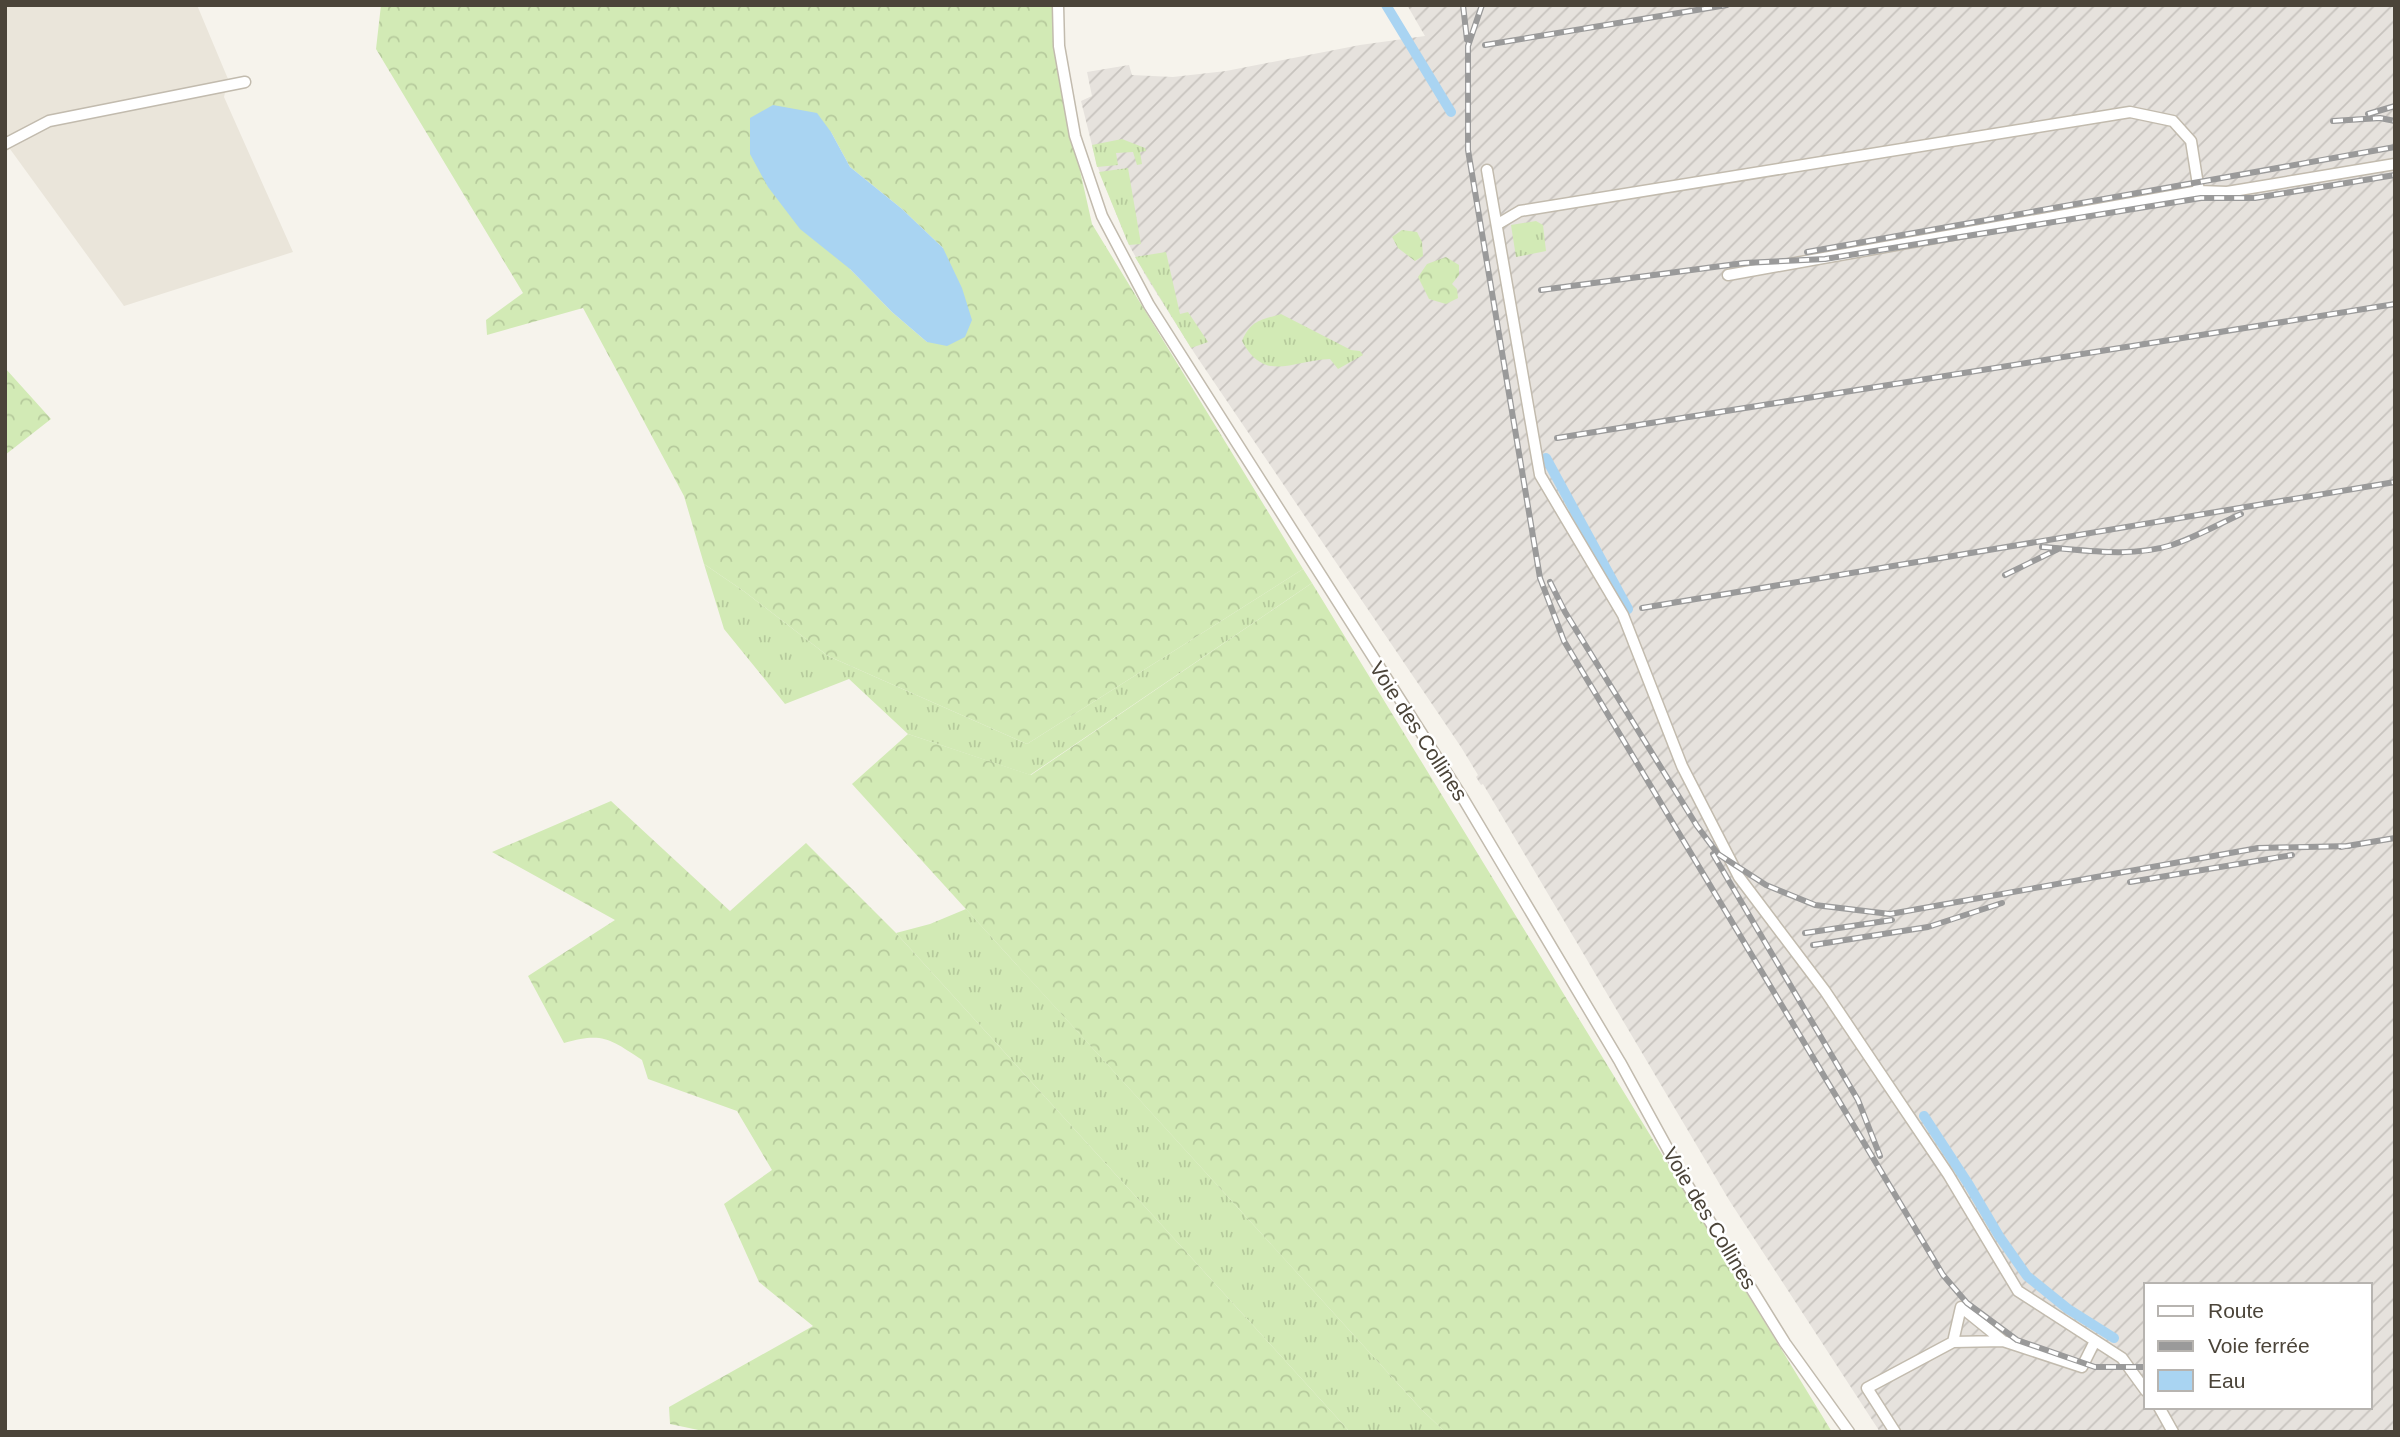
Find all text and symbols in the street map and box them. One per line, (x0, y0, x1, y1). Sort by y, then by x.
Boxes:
street label: Voie des Collines (1365, 657, 1473, 805)
street label: Voie des Collines (1659, 1143, 1761, 1293)
legend (2144, 1283, 2372, 1409)
text: Route (2208, 1299, 2264, 1322)
text: Voie ferrée (2208, 1334, 2310, 1357)
text: Eau (2208, 1369, 2245, 1392)

